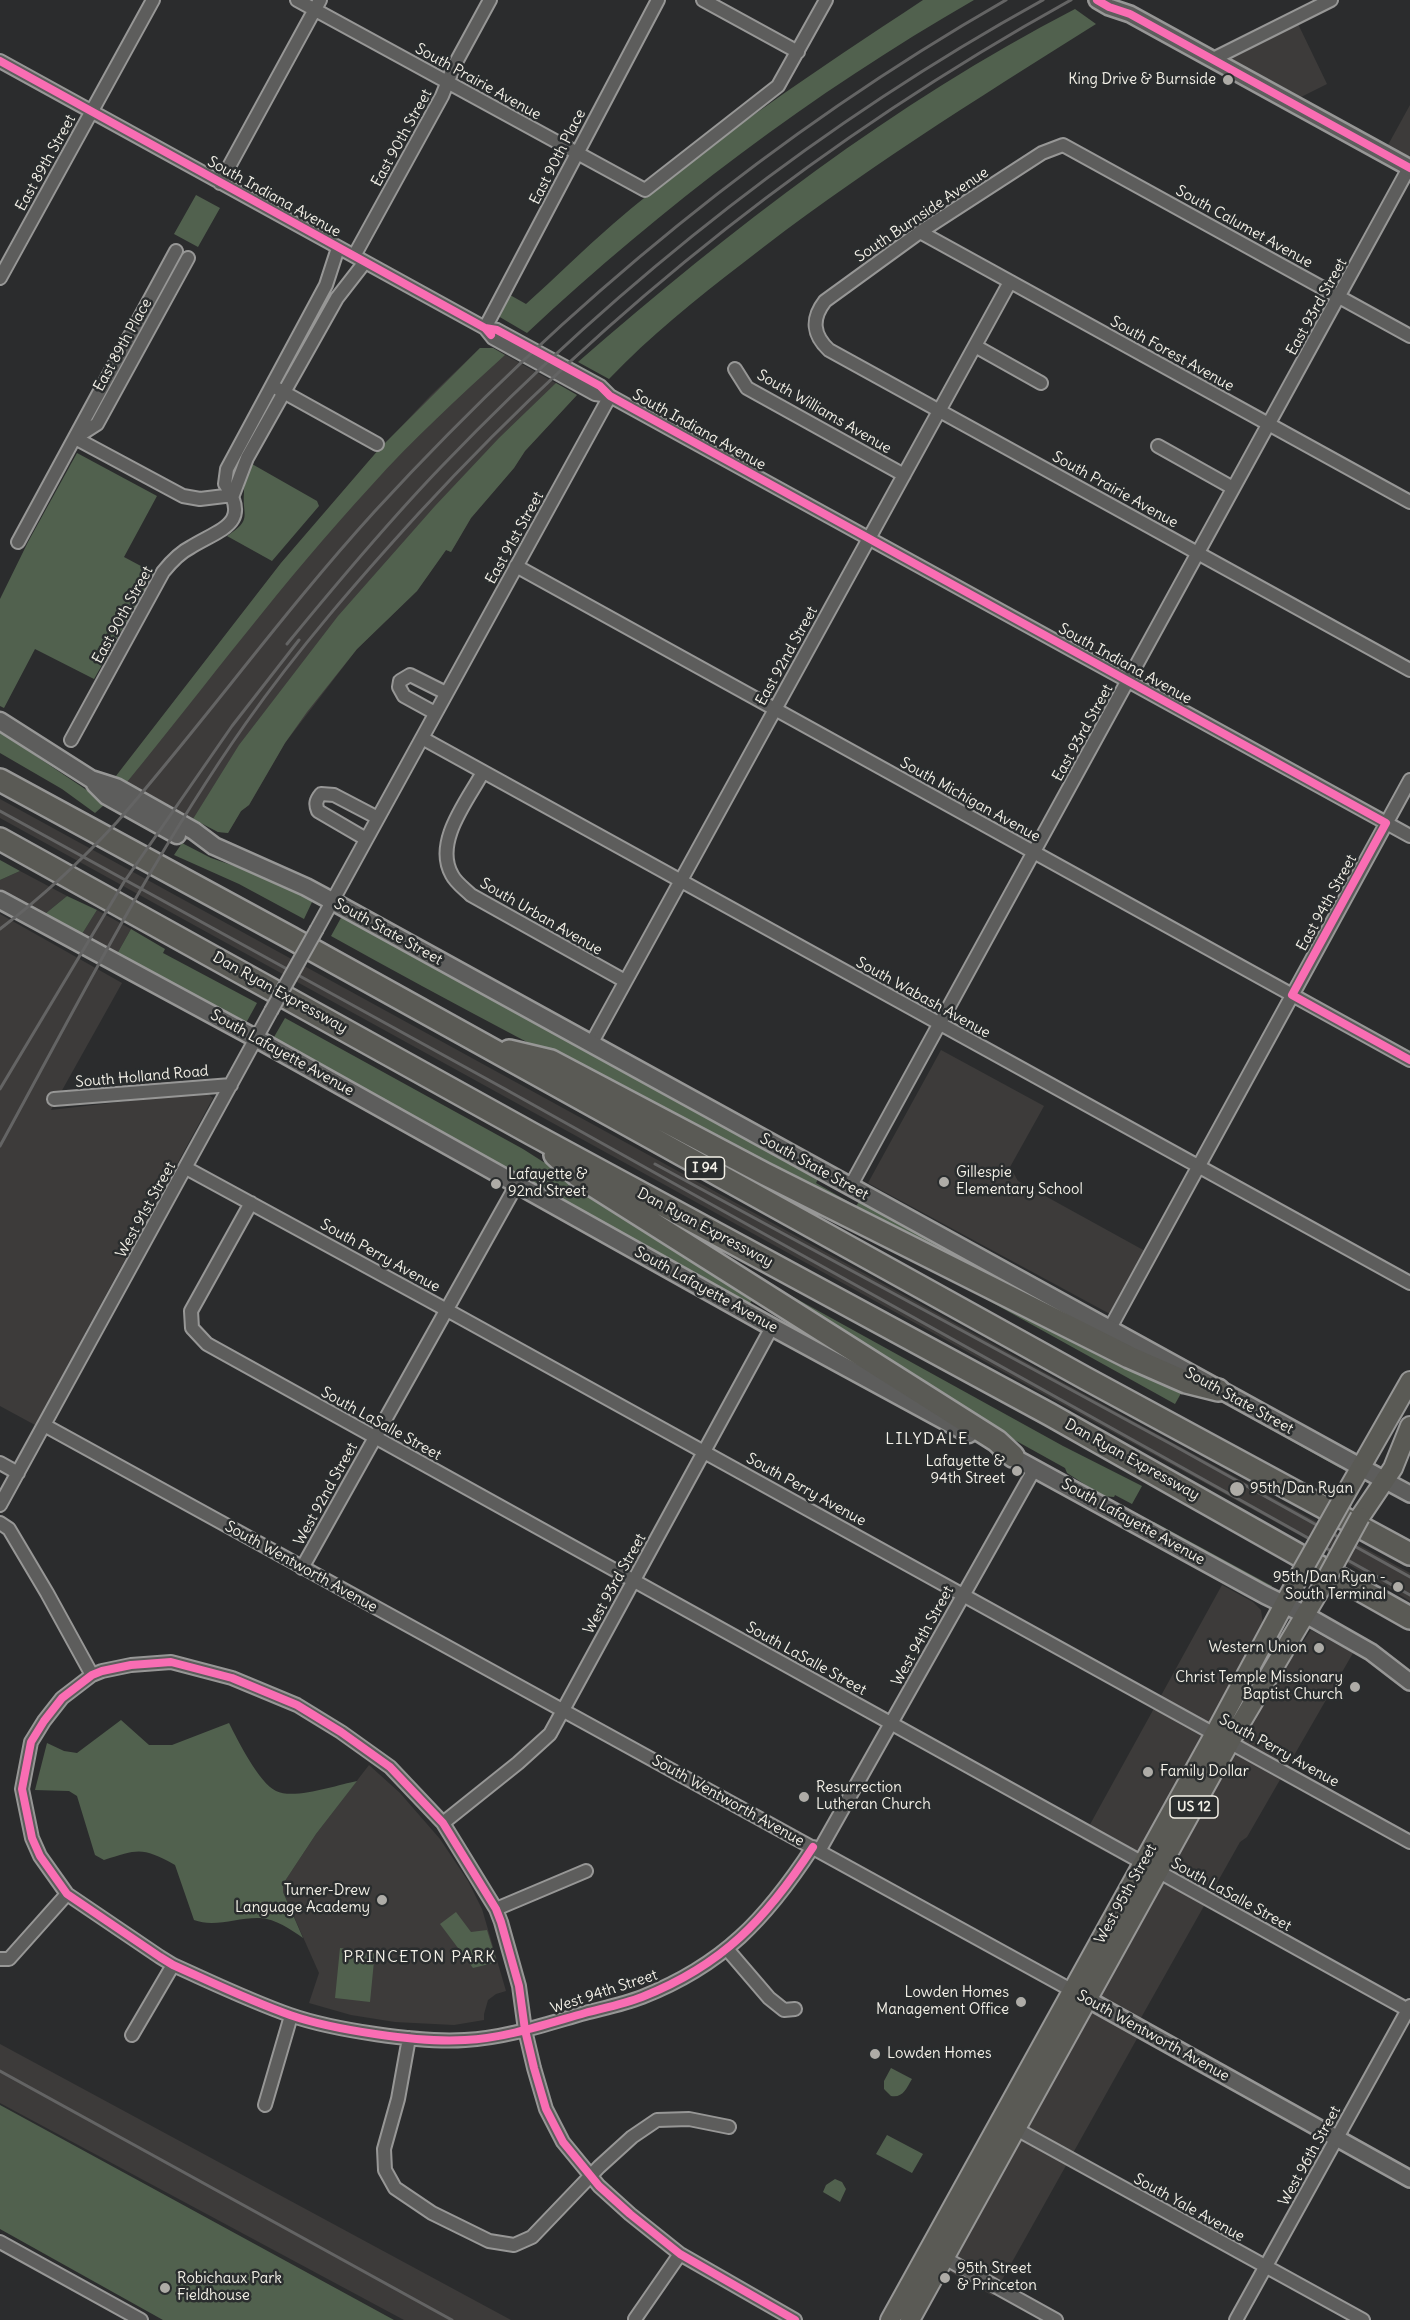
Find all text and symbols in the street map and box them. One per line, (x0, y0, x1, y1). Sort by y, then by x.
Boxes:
street label: South Prairie Avenue (412, 40, 544, 124)
place label: King Drive & Burnside (1068, 71, 1216, 89)
marker: King Drive & Burnside (1221, 73, 1235, 87)
street label: East 90th Street (368, 86, 436, 190)
street label: East 90th Place (526, 106, 590, 208)
street label: East 89th Street (12, 112, 80, 214)
street label: South Indiana Avenue (204, 153, 344, 241)
street label: South Burnside Avenue (852, 164, 992, 266)
street label: South Calumet Avenue (1173, 182, 1315, 272)
street label: East 93rd Street (1283, 255, 1351, 359)
street label: East 89th Place (90, 295, 156, 395)
street label: South Forest Avenue (1107, 313, 1237, 395)
street label: South Williams Avenue (754, 366, 894, 458)
street label: South Indiana Avenue (629, 386, 769, 474)
street label: South Prairie Avenue (1049, 448, 1181, 532)
street label: East 91st Street (482, 489, 548, 587)
street label: East 90th Street (89, 563, 157, 667)
street label: East 92nd Street (752, 603, 822, 709)
street label: South Indiana Avenue (1055, 620, 1195, 708)
street label: East 93rd Street (1049, 681, 1117, 785)
street label: South Michigan Avenue (897, 754, 1043, 846)
street label: East 94th Street (1293, 852, 1361, 954)
street label: South Urban Avenue (477, 875, 605, 959)
street label: South State Street (331, 895, 445, 969)
street label: Dan Ryan Expressway (210, 949, 350, 1037)
street label: South Wabash Avenue (853, 954, 993, 1042)
street label: South Lafayette Avenue (207, 1006, 357, 1100)
street label: South Holland Road (75, 1062, 209, 1092)
street label: South State Street (757, 1130, 871, 1204)
road number: I 94 (686, 1157, 724, 1179)
street label: West 91st Street (112, 1159, 180, 1261)
place label: Gillespie Elementary School (956, 1164, 1083, 1199)
place label: Lafayette & 92nd Street (508, 1166, 587, 1201)
marker: Gillespie Elementary School (937, 1175, 951, 1189)
marker: Lafayette & 92nd Street (489, 1177, 503, 1191)
street label: Dan Ryan Expressway (634, 1185, 776, 1271)
street label: South Perry Avenue (317, 1216, 443, 1296)
street label: South Lafayette Avenue (631, 1243, 781, 1337)
street label: South State Street (1182, 1364, 1296, 1438)
street label: South LaSalle Street (318, 1383, 444, 1465)
street label: Dan Ryan Expressway (1062, 1416, 1202, 1504)
district label: LILYDALE (885, 1429, 969, 1449)
street label: West 92nd Street (290, 1440, 362, 1548)
street label: South Perry Avenue (743, 1450, 869, 1530)
place label: Lafayette & 94th Street (926, 1453, 1005, 1488)
marker: Lafayette & 94th Street (1010, 1464, 1024, 1478)
street label: South Lafayette Avenue (1058, 1475, 1208, 1569)
marker: 95th/Dan Ryan (1228, 1480, 1246, 1498)
place label: 95th/Dan Ryan (1250, 1480, 1353, 1498)
street label: South Wentworth Avenue (222, 1518, 380, 1616)
street label: West 93rd Street (580, 1531, 650, 1637)
place label: 95th/Dan Ryan - South Terminal (1273, 1569, 1386, 1604)
marker: 95th/Dan Ryan - South Terminal (1391, 1580, 1405, 1594)
street label: West 94th Street (888, 1583, 958, 1689)
street label: South LaSalle Street (743, 1618, 869, 1700)
place label: Western Union (1208, 1639, 1307, 1657)
marker: Western Union (1312, 1641, 1326, 1655)
place label: Christ Temple Missionary Baptist Church (1175, 1669, 1343, 1704)
marker: Christ Temple Missionary Baptist Church (1348, 1680, 1362, 1694)
street label: South Perry Avenue (1216, 1711, 1342, 1791)
street label: South Wentworth Avenue (649, 1752, 807, 1850)
place label: Family Dollar (1160, 1763, 1249, 1781)
marker: Family Dollar (1141, 1765, 1155, 1779)
place label: Resurrection Lutheran Church (816, 1779, 931, 1814)
marker: Resurrection Lutheran Church (797, 1790, 811, 1804)
road number: US 12 (1170, 1796, 1218, 1818)
street label: West 95th Street (1091, 1841, 1161, 1947)
street label: South LaSalle Street (1168, 1854, 1294, 1936)
place label: Turner-Drew Language Academy (235, 1882, 370, 1917)
marker: Turner-Drew Language Academy (375, 1893, 389, 1907)
district label: PRINCETON PARK (343, 1947, 497, 1967)
street label: West 94th Street (548, 1966, 660, 2018)
place label: Lowden Homes Management Office (876, 1984, 1009, 2019)
street label: South Wentworth Avenue (1074, 1987, 1232, 2085)
marker: Lowden Homes Management Office (1014, 1995, 1028, 2009)
place label: Lowden Homes (887, 2045, 992, 2063)
marker: Lowden Homes (868, 2047, 882, 2061)
street label: West 96th Street (1275, 2103, 1345, 2209)
street label: South Yale Avenue (1130, 2170, 1248, 2246)
place label: 95th Street & Princeton (957, 2260, 1037, 2295)
place label: Robichaux Park Fieldhouse (177, 2270, 282, 2305)
marker: 95th Street & Princeton (938, 2271, 952, 2285)
marker: Robichaux Park Fieldhouse (158, 2281, 172, 2295)

